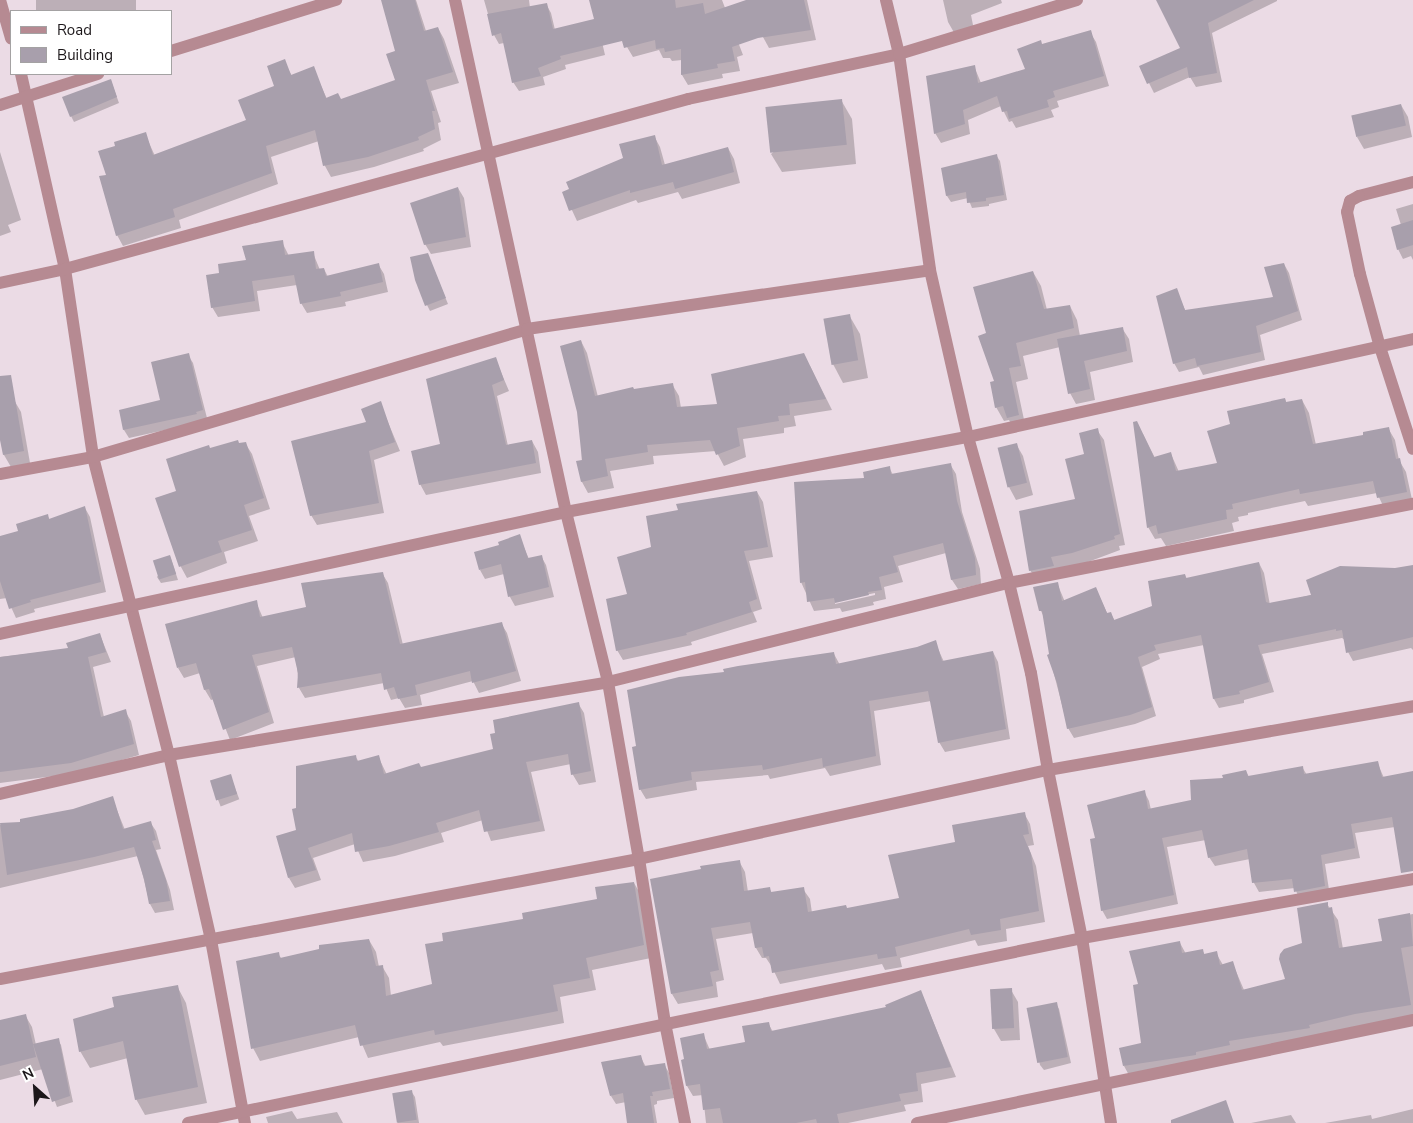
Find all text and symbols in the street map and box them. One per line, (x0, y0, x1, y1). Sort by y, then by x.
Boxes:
legend (10, 10, 172, 75)
text: Road (57, 20, 92, 40)
text: Building (57, 45, 113, 65)
north arrow (10, 1063, 60, 1113)
text: N (19, 1063, 37, 1085)

